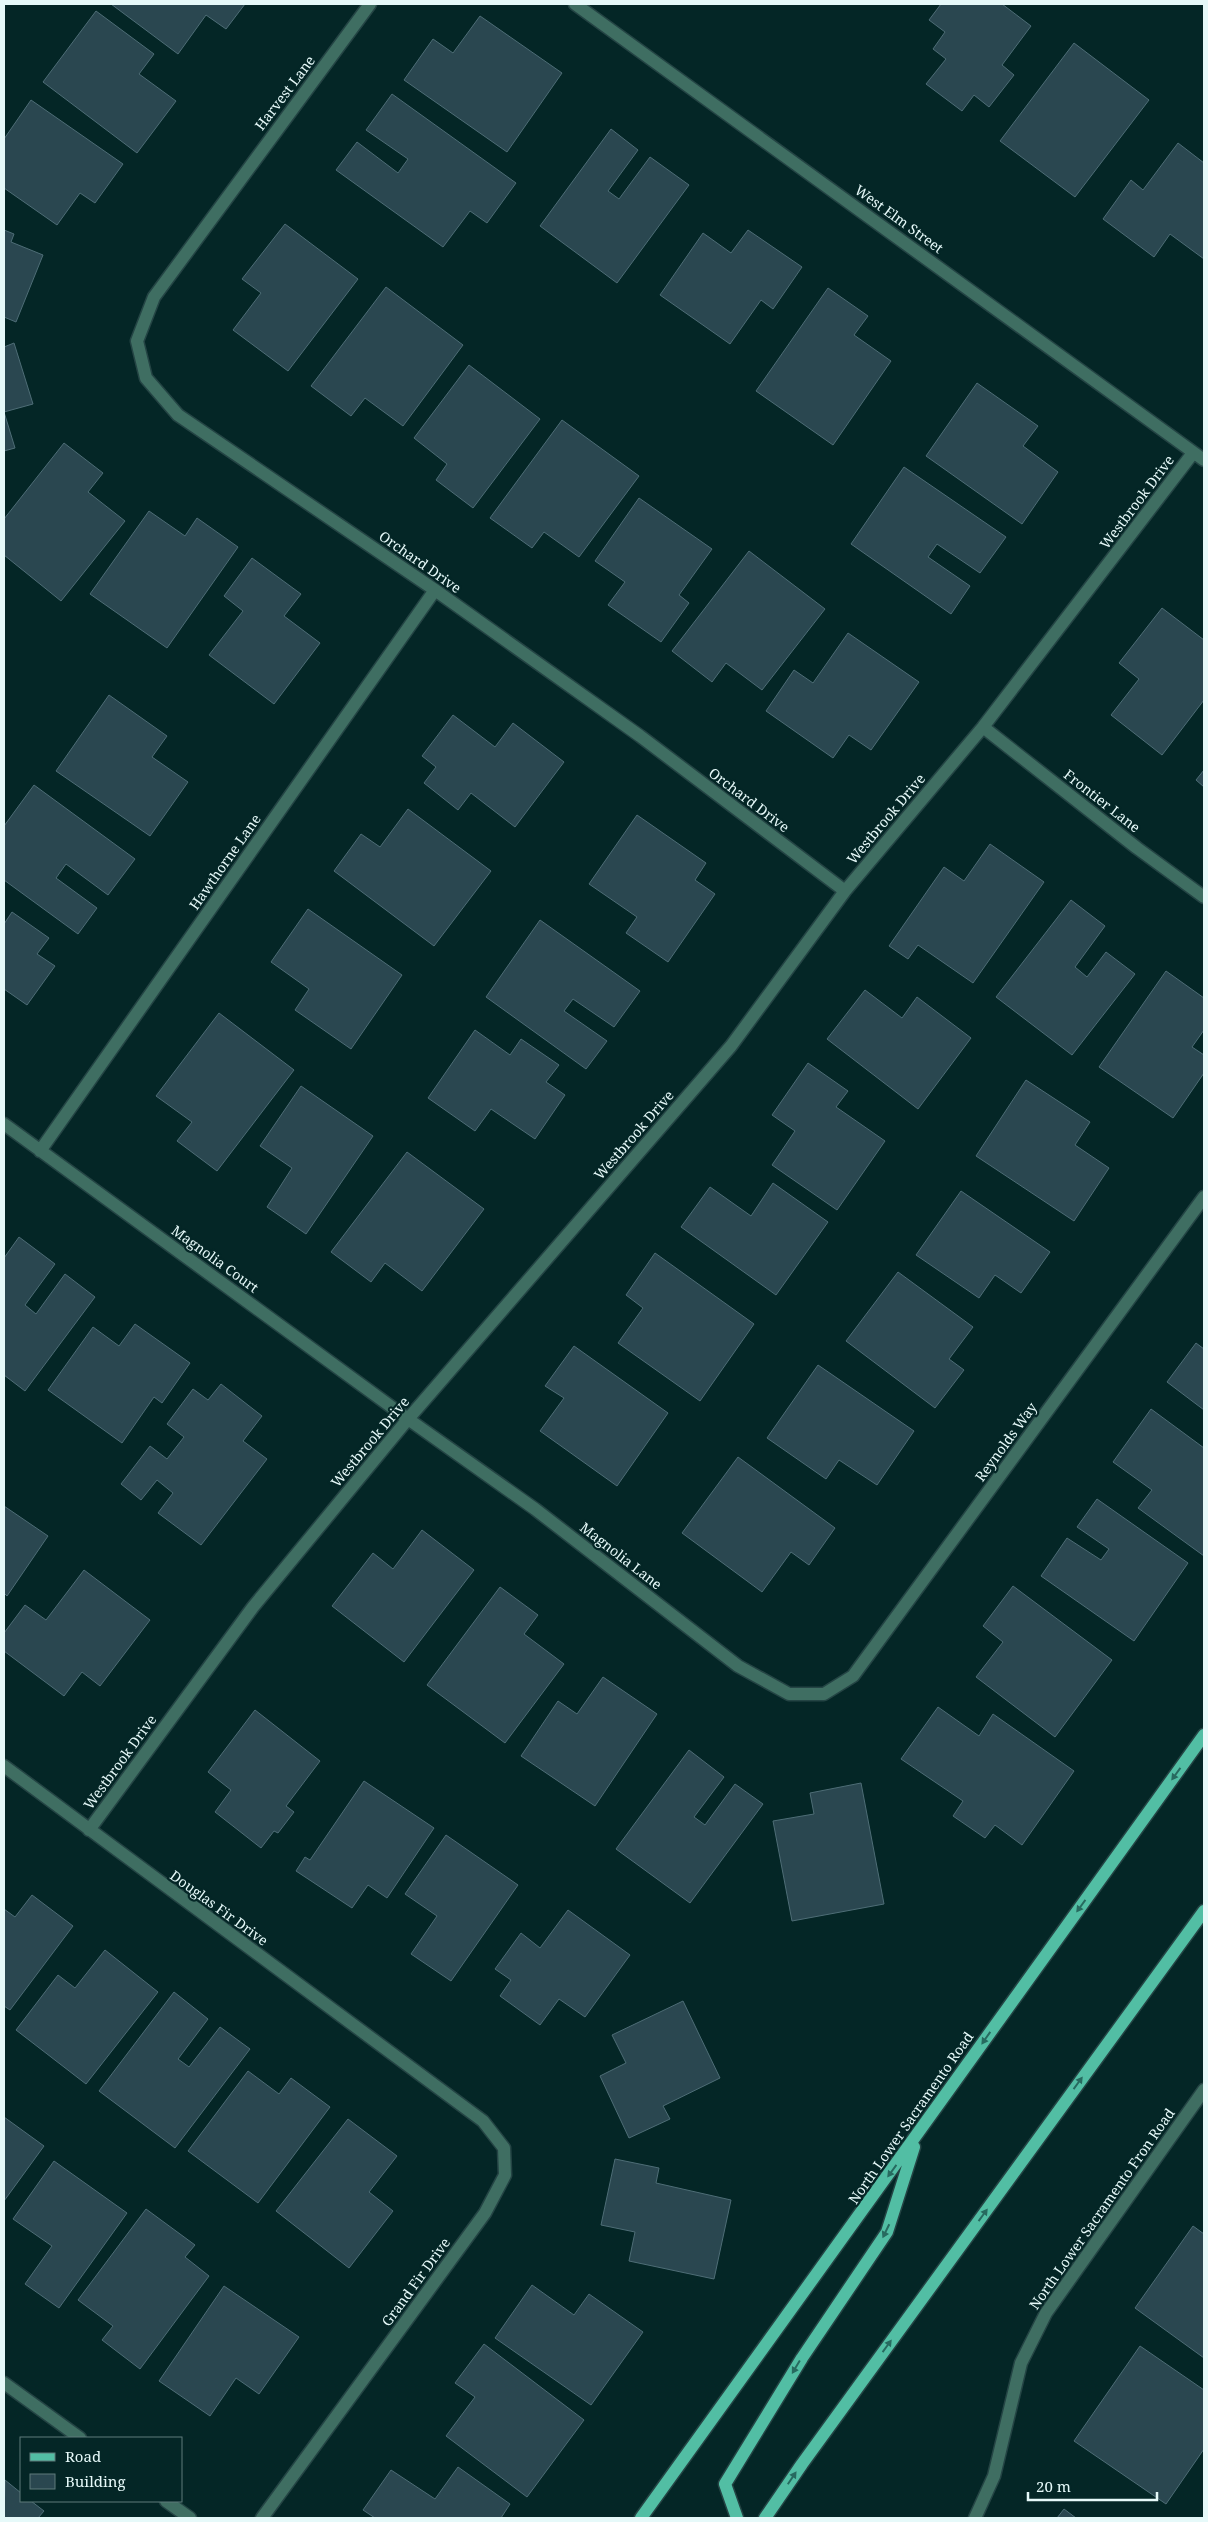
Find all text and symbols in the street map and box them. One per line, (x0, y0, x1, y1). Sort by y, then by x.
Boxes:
street label: Harvest Lane (250, 51, 319, 134)
street label: West Elm Street (851, 180, 947, 257)
street label: Westbrook Drive (1095, 451, 1178, 552)
street label: Orchard Drive (375, 526, 465, 597)
street label: Orchard Drive (705, 763, 793, 836)
street label: Frontier Lane (1060, 765, 1144, 836)
street label: Westbrook Drive (842, 769, 929, 868)
street label: Hawthorne Lane (184, 810, 265, 913)
street label: Westbrook Drive (590, 1086, 678, 1183)
street label: Magnolia Court (168, 1221, 263, 1297)
street label: Westbrook Drive (326, 1392, 413, 1491)
street label: Reynolds Way (970, 1398, 1041, 1485)
street label: Magnolia Lane (576, 1518, 666, 1594)
street label: Westbrook Drive (79, 1711, 160, 1813)
one-way arrow (1171, 1767, 1181, 1781)
street label: Douglas Fir Drive (167, 1866, 272, 1950)
one-way arrow (1076, 1899, 1086, 1913)
street label: North Lower Sacramento Road (844, 2028, 978, 2208)
one-way arrow (981, 2031, 991, 2045)
one-way arrow (1073, 2077, 1084, 2090)
street label: North Lower Sacramento Fron Road (1024, 2104, 1179, 2313)
one-way arrow (887, 2164, 897, 2178)
one-way arrow (978, 2208, 988, 2222)
one-way arrow (882, 2224, 890, 2239)
street label: Grand Fir Drive (377, 2234, 454, 2330)
one-way arrow (882, 2339, 892, 2353)
one-way arrow (792, 2360, 801, 2373)
legend (20, 2437, 182, 2502)
text: Road (65, 2446, 101, 2466)
scale bar (1028, 2470, 1157, 2502)
text: Building (65, 2471, 126, 2491)
one-way arrow (787, 2471, 797, 2485)
text: 20 m (1036, 2476, 1071, 2496)

